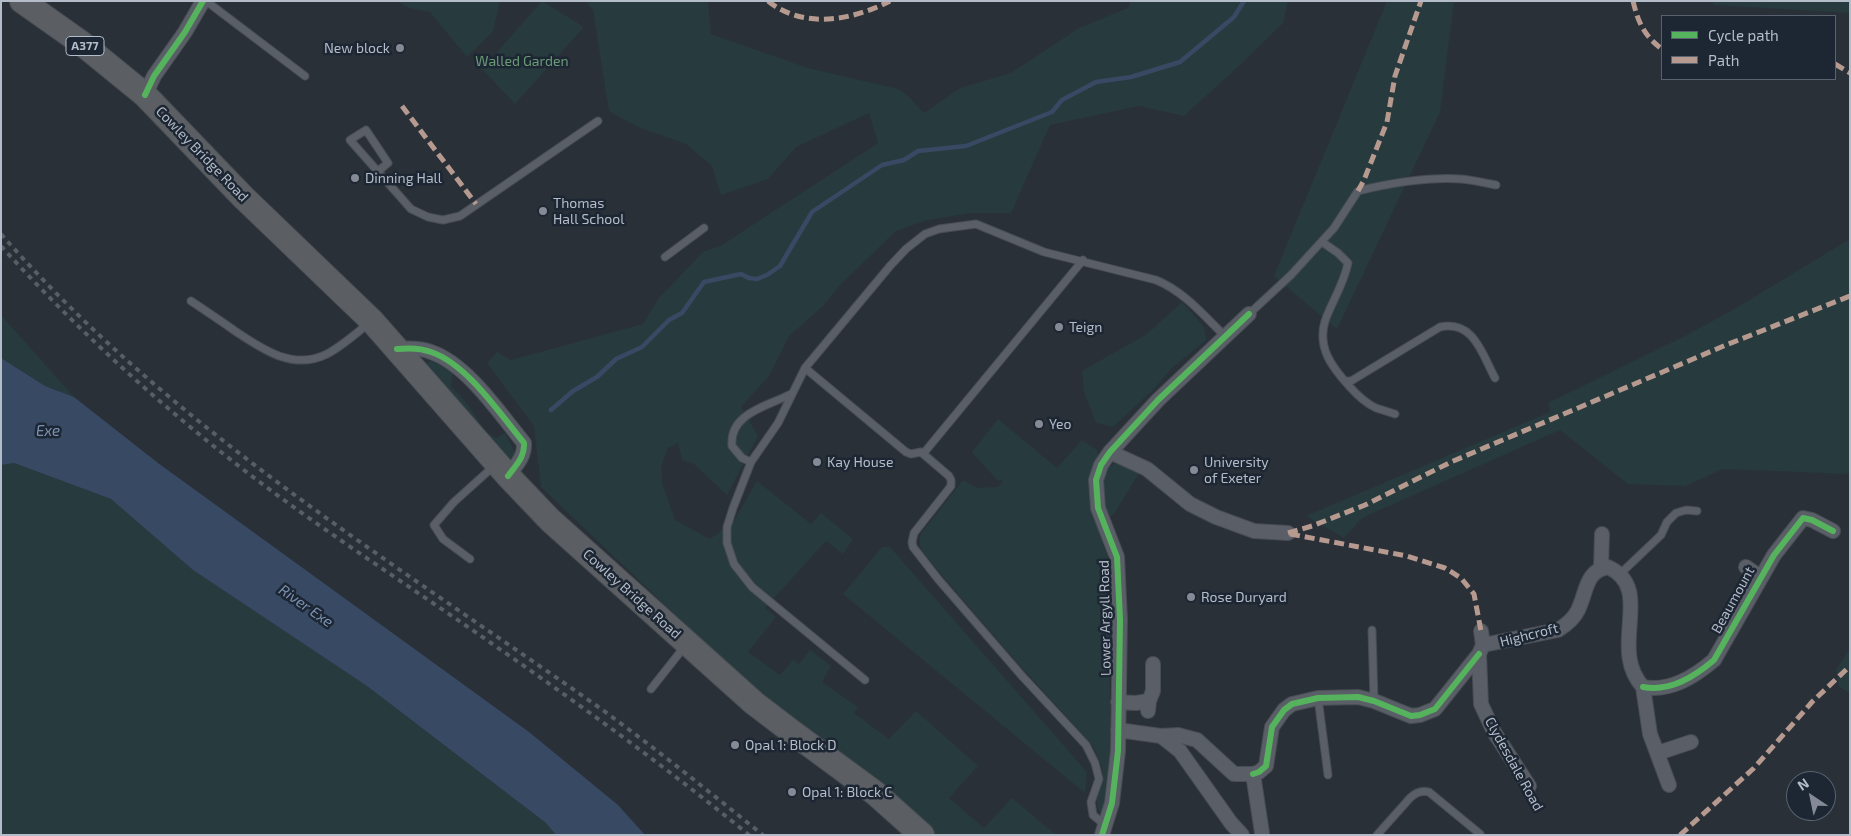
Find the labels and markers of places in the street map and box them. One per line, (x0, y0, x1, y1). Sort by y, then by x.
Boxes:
place label: New block (324, 40, 390, 56)
marker: New block (394, 42, 406, 54)
place label: Dinning Hall (365, 170, 442, 186)
marker: Dinning Hall (349, 172, 361, 184)
place label: Thomas Hall School (553, 195, 624, 228)
marker: Thomas Hall School (537, 205, 549, 217)
place label: Teign (1069, 319, 1103, 335)
marker: Teign (1053, 321, 1065, 333)
place label: Yeo (1049, 416, 1072, 432)
marker: Yeo (1033, 418, 1045, 430)
place label: Kay House (827, 454, 893, 470)
place label: University of Exeter (1204, 454, 1269, 487)
marker: Kay House (811, 456, 823, 468)
marker: University of Exeter (1188, 464, 1200, 476)
place label: Rose Duryard (1201, 589, 1287, 605)
marker: Rose Duryard (1185, 591, 1197, 603)
place label: Opal 1: Block D (745, 737, 837, 753)
marker: Opal 1: Block D (729, 739, 741, 751)
place label: Opal 1: Block C (802, 784, 892, 800)
marker: Opal 1: Block C (786, 786, 798, 798)

